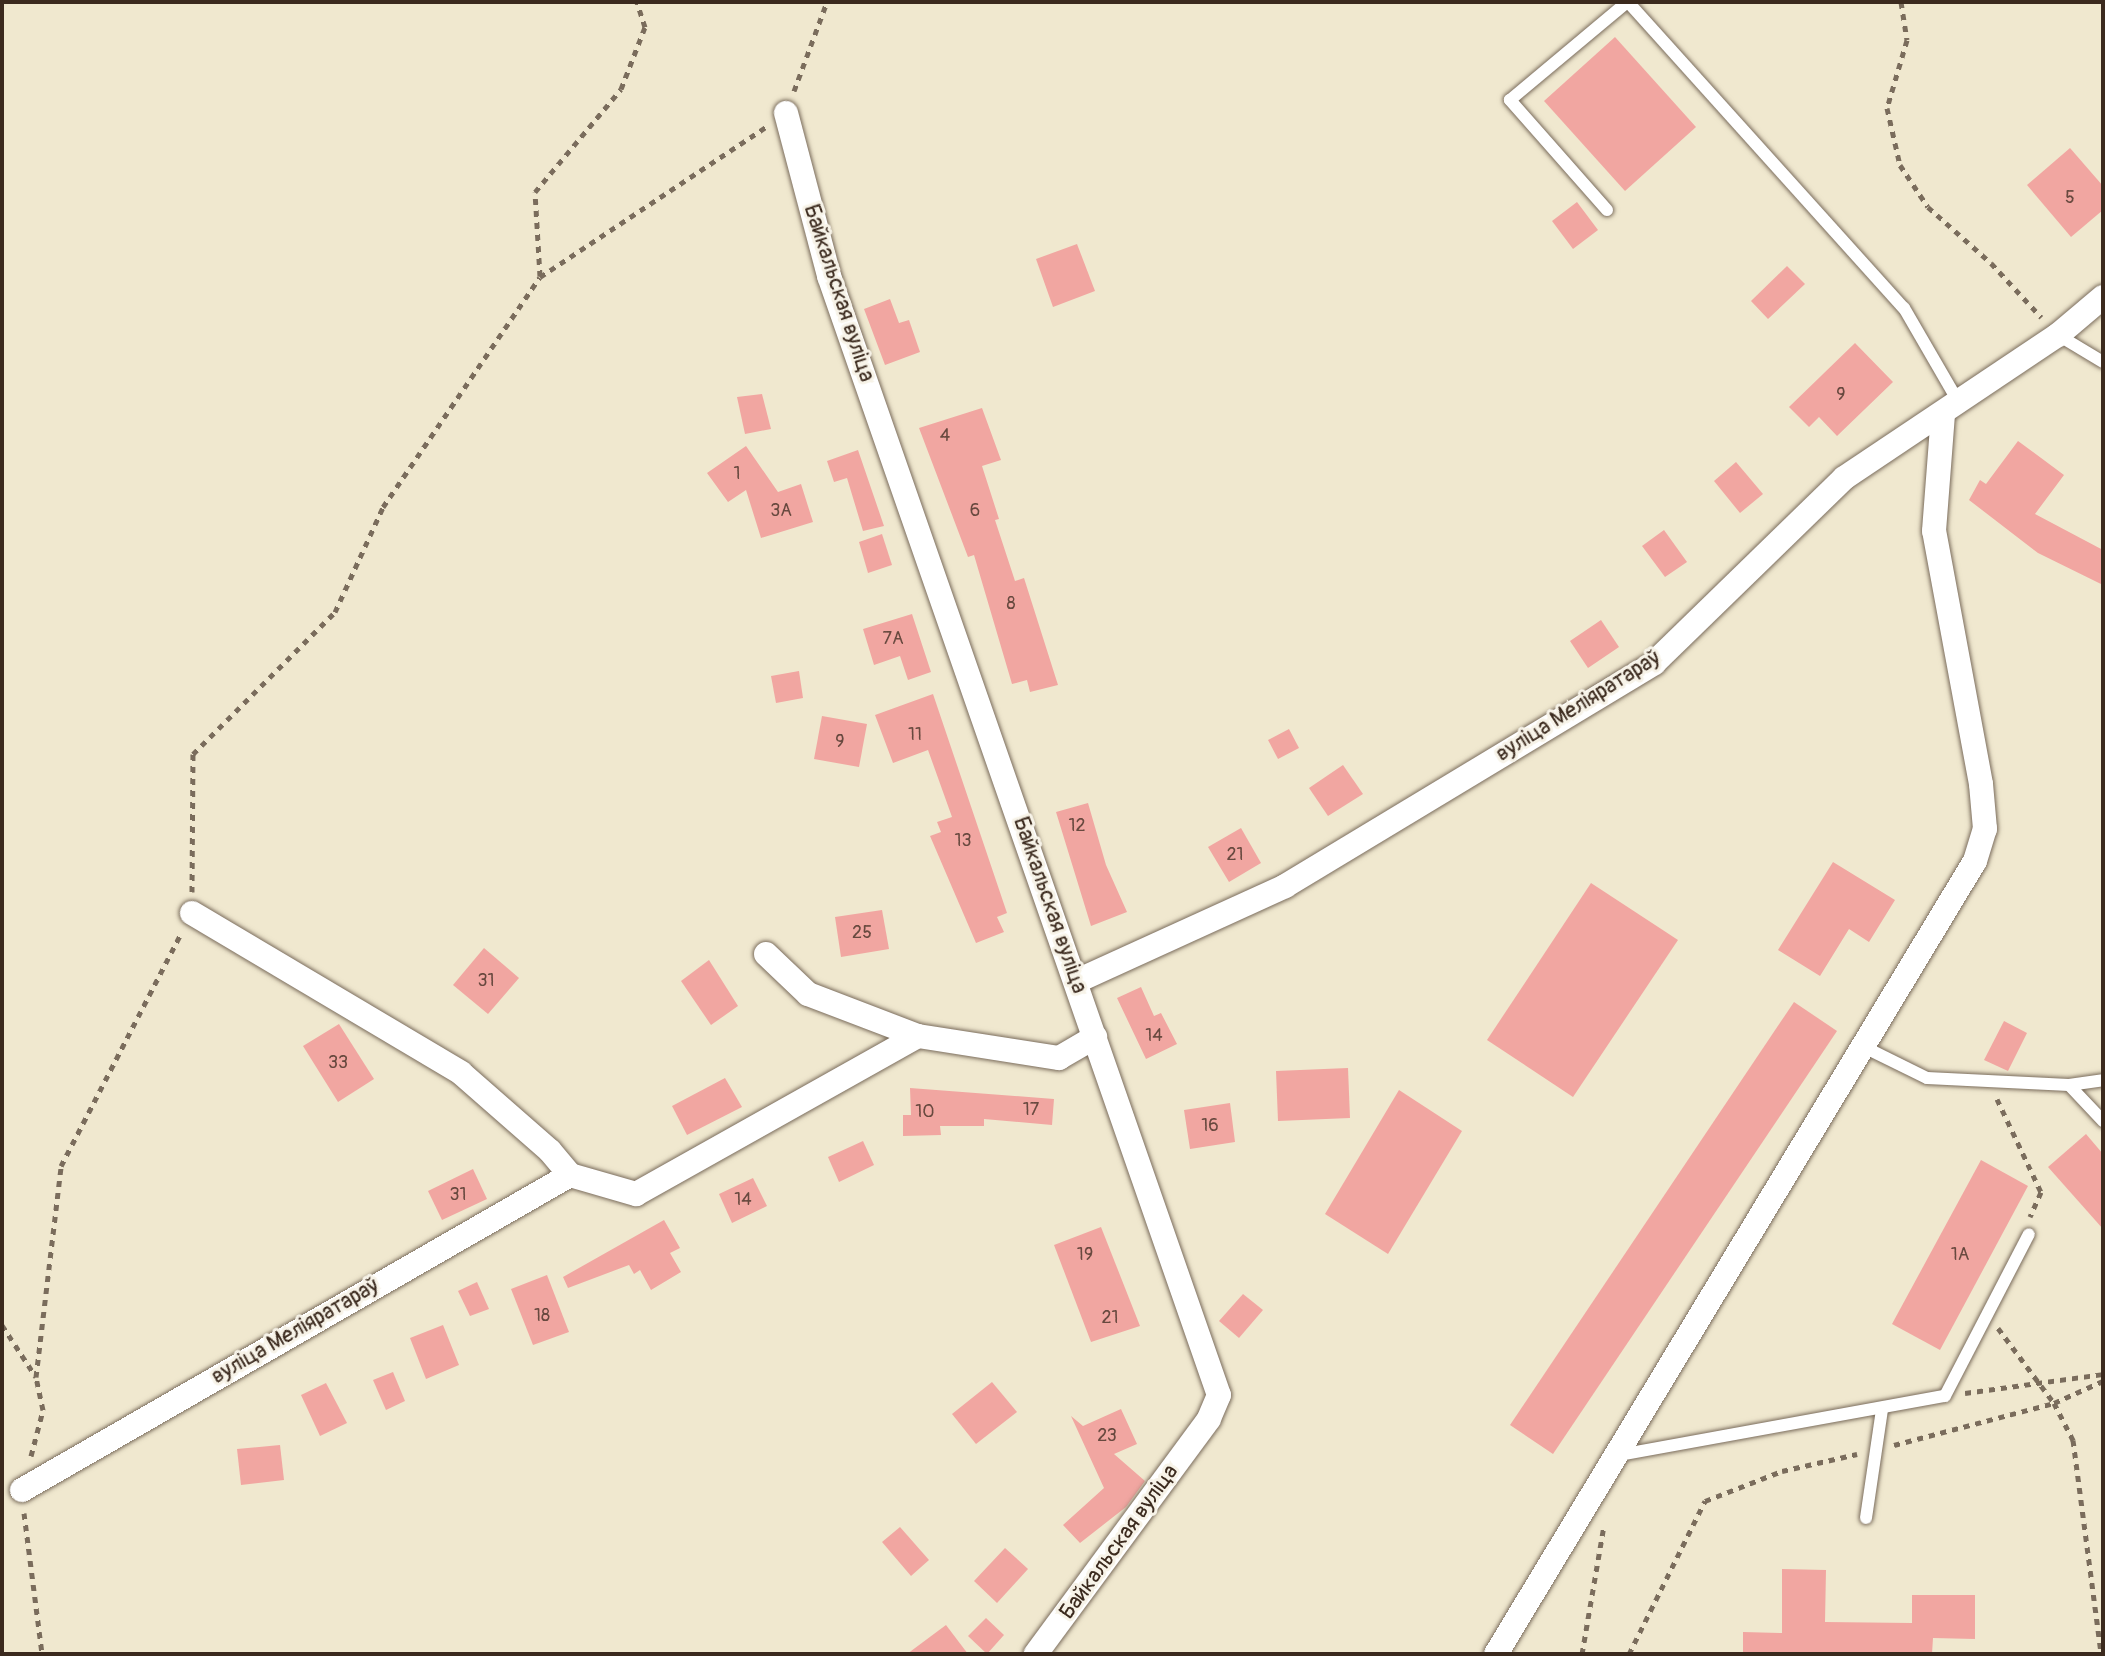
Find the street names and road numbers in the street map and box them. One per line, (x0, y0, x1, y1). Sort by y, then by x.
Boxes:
street label: Байкальская вуліца (798, 201, 880, 385)
street label: вуліца Меліяратараў (1491, 645, 1665, 767)
street label: Байкальская вуліца (1007, 813, 1093, 997)
street label: вуліца Меліяратараў (207, 1272, 383, 1390)
street label: Байкальская вуліца (1054, 1459, 1184, 1625)

